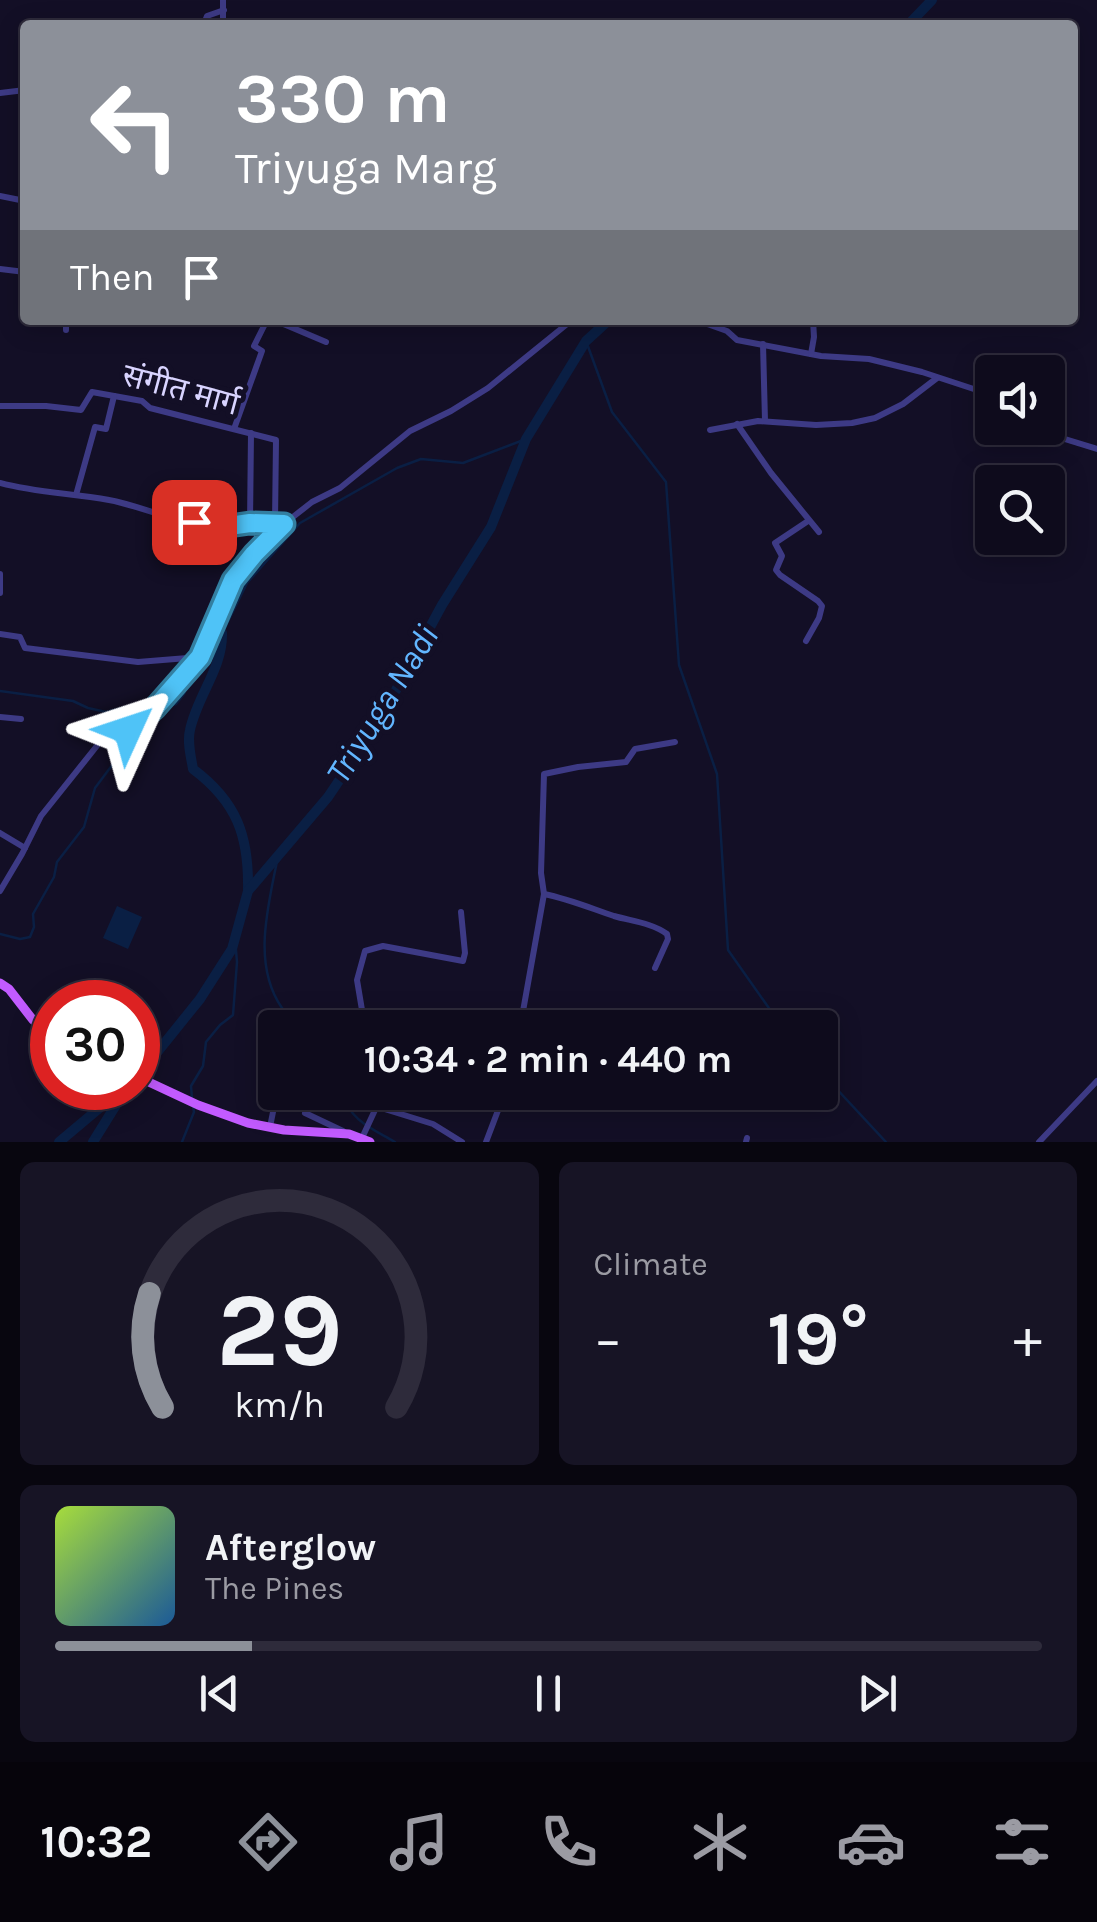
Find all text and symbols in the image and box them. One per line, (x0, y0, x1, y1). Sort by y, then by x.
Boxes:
text: 330 m (235, 58, 451, 140)
icon: left (70, 60, 200, 190)
text: Triyuga Marg (235, 142, 497, 194)
icon: arrive (174, 250, 229, 305)
text: Then (70, 255, 154, 300)
map controls (975, 355, 1065, 555)
button: sound (975, 355, 1065, 445)
street label: संगीत मार्ग (119, 356, 244, 423)
button: search (975, 465, 1065, 555)
pin (152, 480, 237, 565)
icon: arrive (167, 495, 222, 550)
water label: Triyuga Nadi (317, 617, 447, 791)
position arrow (76, 678, 180, 782)
speed limit sign: 30 (30, 980, 160, 1110)
text: 10:34 · 2 min · 440 m (364, 1037, 732, 1082)
text: Climate (594, 1246, 708, 1283)
text: 29 (216, 1270, 342, 1391)
text: 19° (767, 1295, 869, 1383)
text: − (594, 1307, 622, 1371)
text: + (1013, 1307, 1042, 1371)
text: km/h (234, 1384, 325, 1426)
text: Afterglow (205, 1525, 376, 1570)
text: The Pines (205, 1570, 344, 1607)
icon: previous (192, 1666, 247, 1721)
icon: pause (521, 1666, 576, 1721)
icon: next (850, 1666, 905, 1721)
icon: directions (233, 1807, 303, 1877)
icon: music (384, 1807, 454, 1877)
icon: phone (534, 1807, 604, 1877)
icon: climate (685, 1807, 755, 1877)
icon: car (836, 1807, 906, 1877)
icon: filters (987, 1807, 1057, 1877)
text: 10:32 (40, 1816, 152, 1868)

